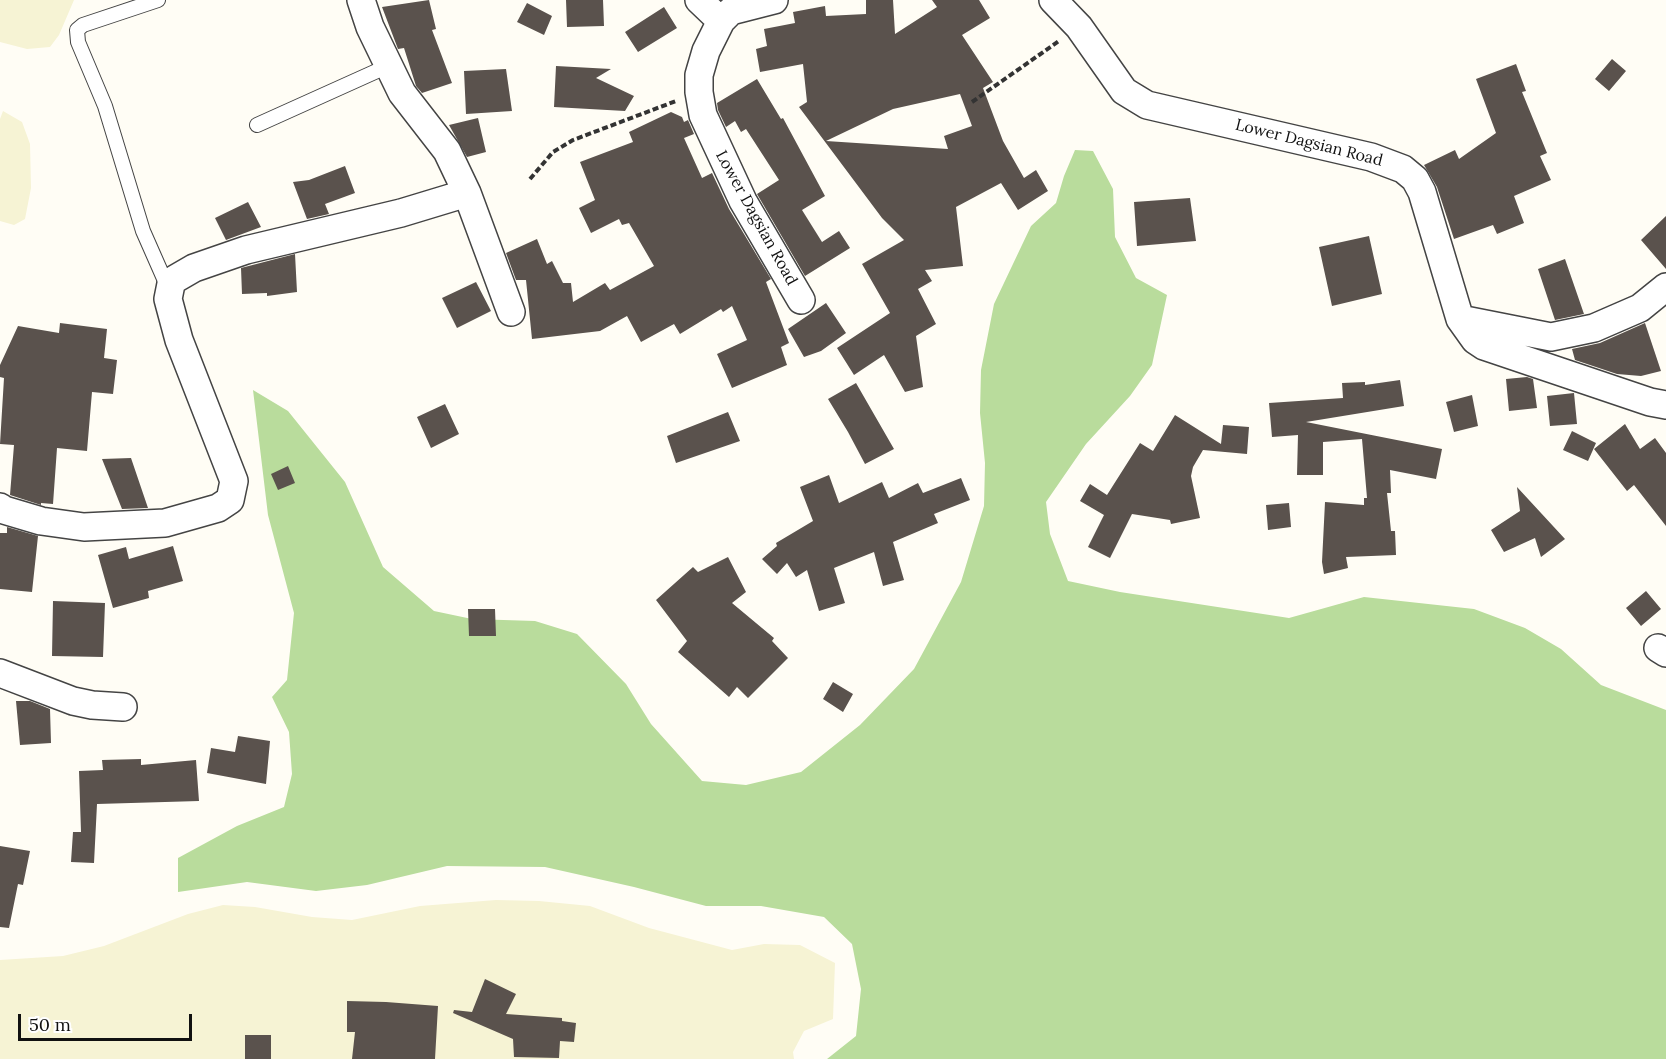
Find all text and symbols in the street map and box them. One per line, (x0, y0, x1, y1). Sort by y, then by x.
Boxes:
street label: Lower Dagsian Road (1233, 115, 1385, 171)
street label: Lower Dagsian Road (711, 147, 801, 289)
scale bar (21, 1002, 195, 1040)
text: 50 m (29, 1013, 71, 1036)

